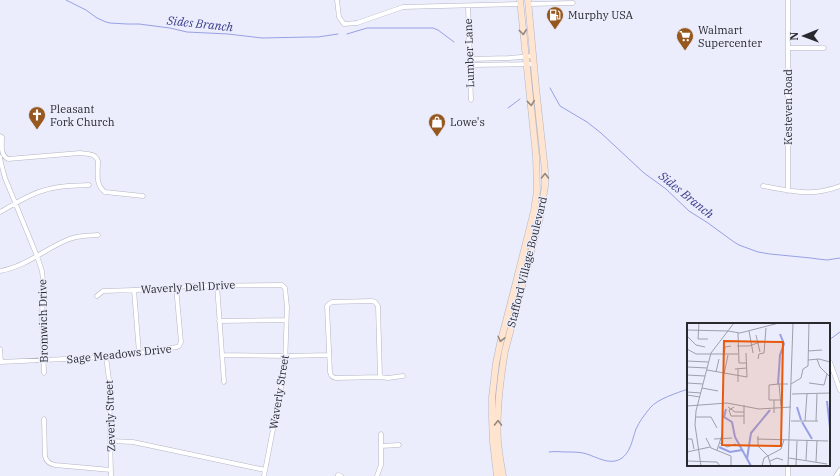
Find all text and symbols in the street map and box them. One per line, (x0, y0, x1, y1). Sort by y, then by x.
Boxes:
fuel station icon: Murphy USA (545, 5, 565, 30)
place label: Murphy USA (568, 8, 634, 22)
water label: Sides Branch (165, 12, 234, 34)
north arrow (784, 16, 824, 56)
street label: Lumber Lane (461, 18, 477, 88)
place label: Walmart Supercenter (698, 23, 762, 50)
supermarket icon: Walmart Supercenter (675, 26, 695, 51)
one-way arrow (519, 29, 528, 35)
text: N (787, 31, 801, 41)
street label: Kesteven Road (781, 69, 795, 145)
one-way arrow (526, 100, 535, 106)
place label: Pleasant Fork Church (50, 102, 115, 129)
church icon: Pleasant Fork Church (27, 105, 47, 130)
shop icon: Lowe's (427, 112, 447, 137)
place label: Lowe's (450, 115, 485, 129)
water label: Sides Branch (655, 167, 717, 222)
one-way arrow (541, 173, 549, 179)
street label: Stafford Village Boulevard (504, 195, 550, 329)
street label: Waverly Dell Drive (140, 278, 236, 296)
street label: Bromwich Drive (35, 279, 51, 363)
inset map (687, 323, 830, 466)
one-way arrow (497, 336, 506, 343)
street label: Sage Meadows Drive (66, 342, 172, 366)
street label: Waverly Street (266, 354, 292, 430)
street label: Zeverly Street (102, 380, 118, 452)
one-way arrow (494, 420, 502, 426)

